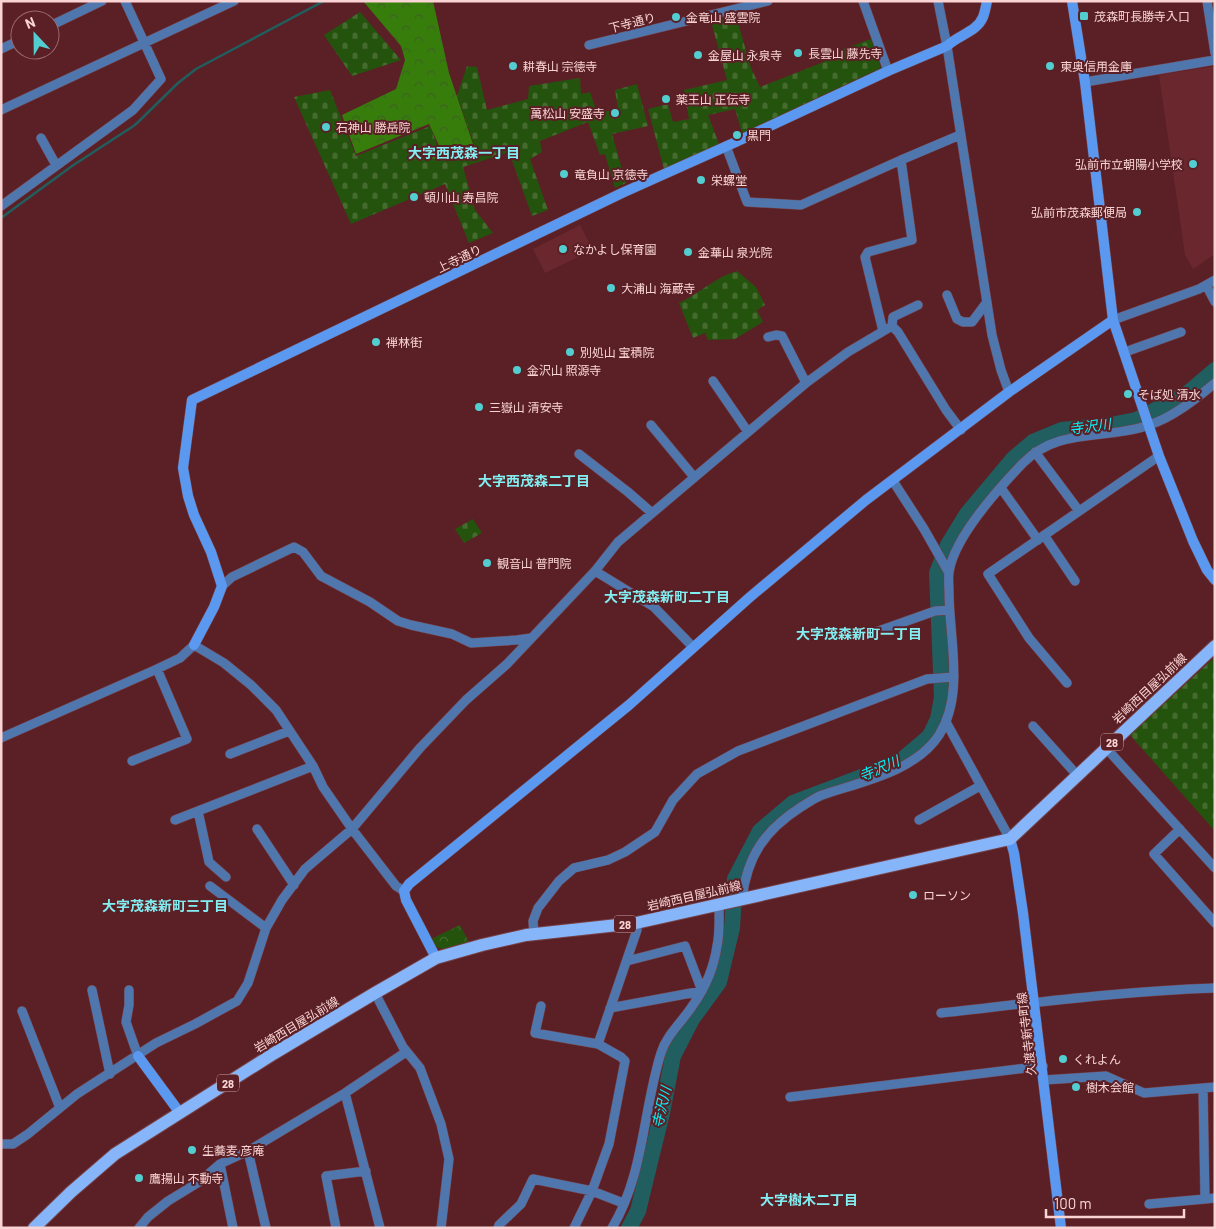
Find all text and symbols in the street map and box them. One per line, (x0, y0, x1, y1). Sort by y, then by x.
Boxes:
street label: 下寺通り (607, 9, 657, 35)
place label: 茂森町長勝寺入口 (1094, 9, 1190, 23)
north arrow (10, 10, 60, 60)
place label: 金竜山 盛雲院 (686, 10, 760, 24)
marker: 茂森町長勝寺入口 (1078, 10, 1090, 22)
marker: 金竜山 盛雲院 (670, 11, 682, 23)
text: N (22, 13, 37, 32)
place label: 長雲山 藤先寺 (808, 46, 882, 60)
marker: 長雲山 藤先寺 (792, 47, 804, 59)
place label: 金屋山 永泉寺 (708, 48, 782, 62)
marker: 金屋山 永泉寺 (692, 49, 704, 61)
place label: 耕春山 宗徳寺 (523, 59, 597, 73)
place label: 東奥信用金庫 (1060, 59, 1132, 73)
marker: 耕春山 宗徳寺 (507, 60, 519, 72)
marker: 東奥信用金庫 (1044, 60, 1056, 72)
place label: 薬王山 正伝寺 (676, 92, 750, 106)
marker: 薬王山 正伝寺 (660, 93, 672, 105)
place label: 萬松山 安盛寺 (531, 106, 605, 120)
marker: 萬松山 安盛寺 (609, 107, 621, 119)
place label: 石神山 勝岳院 (336, 120, 410, 134)
marker: 石神山 勝岳院 (320, 121, 332, 133)
place label: 黒門 (747, 128, 771, 142)
marker: 黒門 (731, 129, 743, 141)
district label: 大字西茂森一丁目 (408, 144, 520, 161)
place label: 弘前市立朝陽小学校 (1075, 157, 1183, 171)
marker: 弘前市立朝陽小学校 (1187, 158, 1199, 170)
place label: 竜負山 京徳寺 (574, 167, 648, 181)
marker: 竜負山 京徳寺 (558, 168, 570, 180)
place label: 栄螺堂 (711, 173, 747, 187)
marker: 栄螺堂 (695, 174, 707, 186)
place label: 頓川山 寿昌院 (424, 190, 498, 204)
marker: 頓川山 寿昌院 (408, 191, 420, 203)
place label: 弘前市茂森郵便局 (1031, 205, 1127, 219)
marker: 弘前市茂森郵便局 (1131, 206, 1143, 218)
street label: 上寺通り (434, 241, 484, 275)
place label: なかよし保育園 (573, 242, 656, 256)
marker: なかよし保育園 (557, 243, 569, 255)
place label: 金華山 泉光院 (698, 245, 772, 259)
marker: 金華山 泉光院 (682, 246, 694, 258)
place label: 大浦山 海蔵寺 (621, 281, 695, 295)
marker: 大浦山 海蔵寺 (605, 282, 617, 294)
place label: 禅林街 (386, 335, 422, 349)
marker: 禅林街 (370, 336, 382, 348)
place label: 別処山 宝積院 (580, 345, 654, 359)
marker: 別処山 宝積院 (564, 346, 576, 358)
place label: 金沢山 照源寺 (527, 363, 601, 377)
marker: 金沢山 照源寺 (511, 364, 523, 376)
place label: そば処 清水 (1138, 387, 1200, 401)
marker: そば処 清水 (1122, 388, 1134, 400)
place label: 三嶽山 清安寺 (489, 400, 563, 414)
marker: 三嶽山 清安寺 (473, 401, 485, 413)
water label: 寺沢川 (1068, 415, 1114, 437)
district label: 大字西茂森二丁目 (478, 472, 590, 489)
place label: 観音山 普門院 (497, 556, 571, 570)
marker: 観音山 普門院 (481, 557, 493, 569)
district label: 大字茂森新町二丁目 (604, 588, 730, 605)
district label: 大字茂森新町一丁目 (796, 625, 922, 642)
street label: 岩崎西目屋弘前線 (1109, 650, 1189, 726)
road number: 28 (1101, 734, 1123, 750)
water label: 寺沢川 (856, 751, 903, 784)
street label: 岩崎西目屋弘前線 (646, 877, 742, 913)
place label: ローソン (923, 888, 971, 902)
marker: ローソン (907, 889, 919, 901)
district label: 大字茂森新町三丁目 (102, 897, 228, 914)
road number: 28 (614, 916, 636, 932)
street label: 久渡寺新寺町線 (1014, 991, 1038, 1077)
street label: 岩崎西目屋弘前線 (251, 993, 341, 1055)
place label: くれよん (1073, 1052, 1121, 1066)
marker: くれよん (1057, 1053, 1069, 1065)
road number: 28 (217, 1074, 239, 1092)
place label: 樹木会館 (1086, 1080, 1134, 1094)
marker: 樹木会館 (1070, 1081, 1082, 1093)
water label: 寺沢川 (648, 1083, 674, 1129)
place label: 生蕎麦 彦庵 (202, 1143, 264, 1157)
marker: 生蕎麦 彦庵 (186, 1144, 198, 1156)
place label: 鷹揚山 不動寺 (149, 1171, 223, 1185)
marker: 鷹揚山 不動寺 (133, 1172, 145, 1184)
scale bar (1046, 1186, 1184, 1218)
district label: 大字樹木二丁目 (760, 1191, 858, 1208)
text: 100 m (1054, 1194, 1092, 1212)

